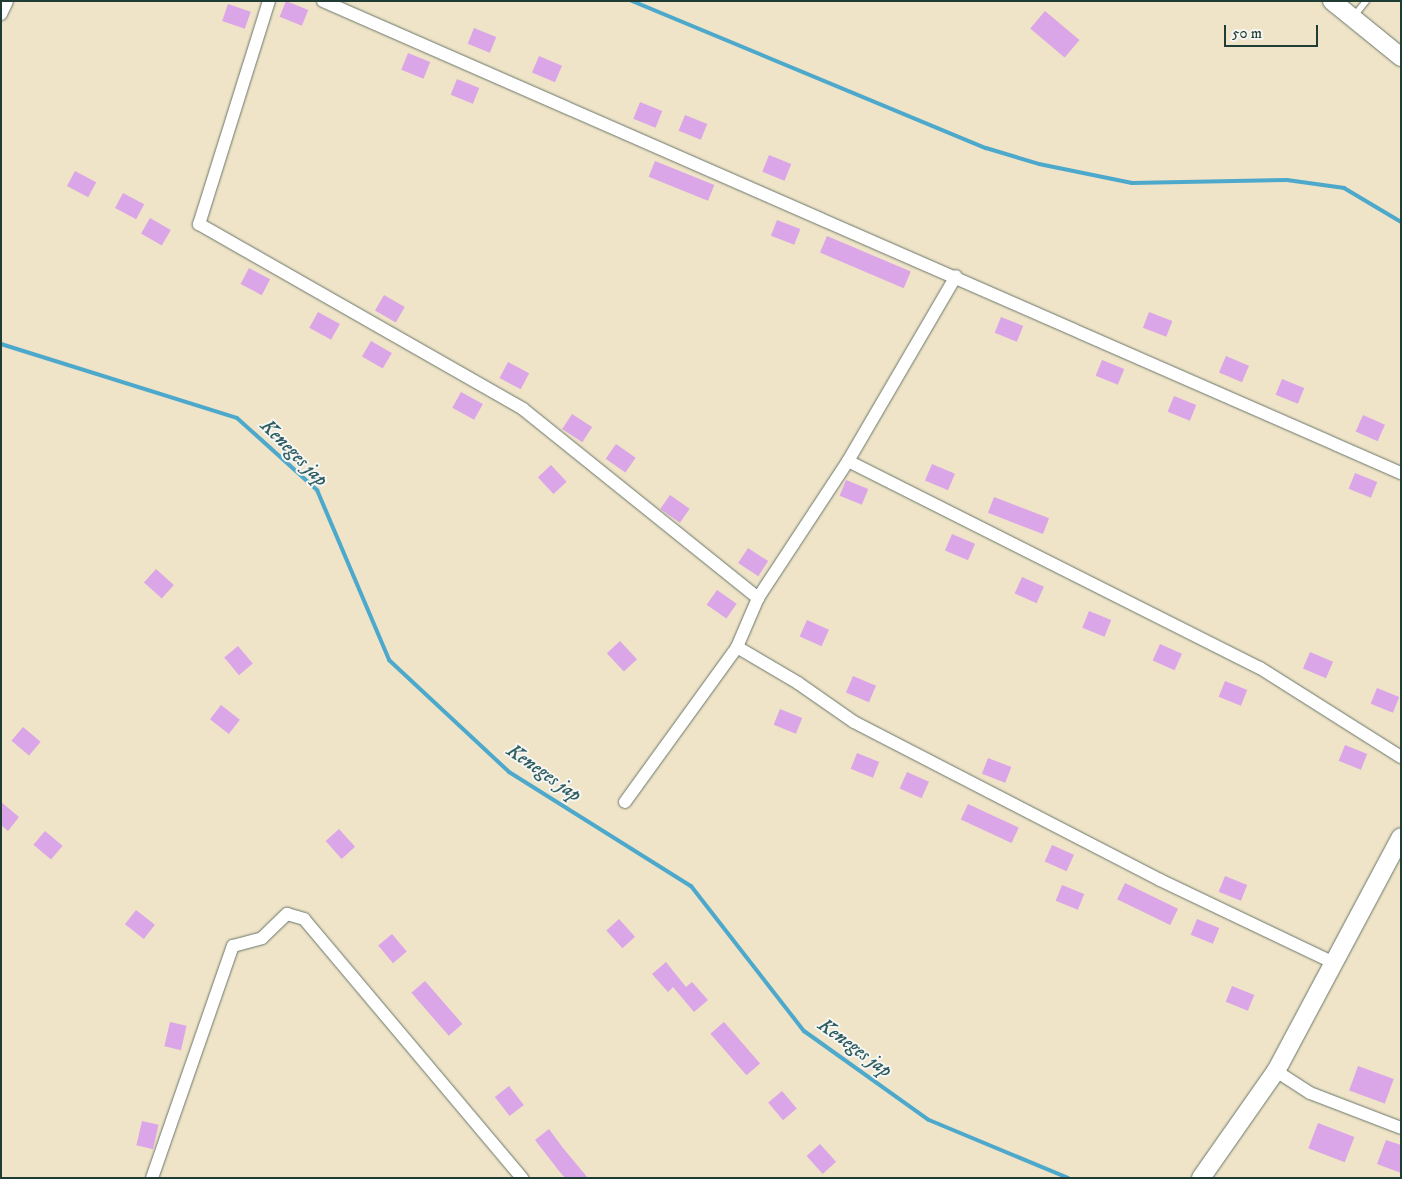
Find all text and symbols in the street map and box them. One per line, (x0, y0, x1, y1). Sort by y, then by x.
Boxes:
scale bar (1227, 15, 1321, 47)
text: 50 m (1232, 24, 1262, 43)
water label: Keneges jap (255, 414, 333, 492)
water label: Keneges jap (502, 739, 586, 807)
water label: Keneges jap (813, 1013, 897, 1083)

